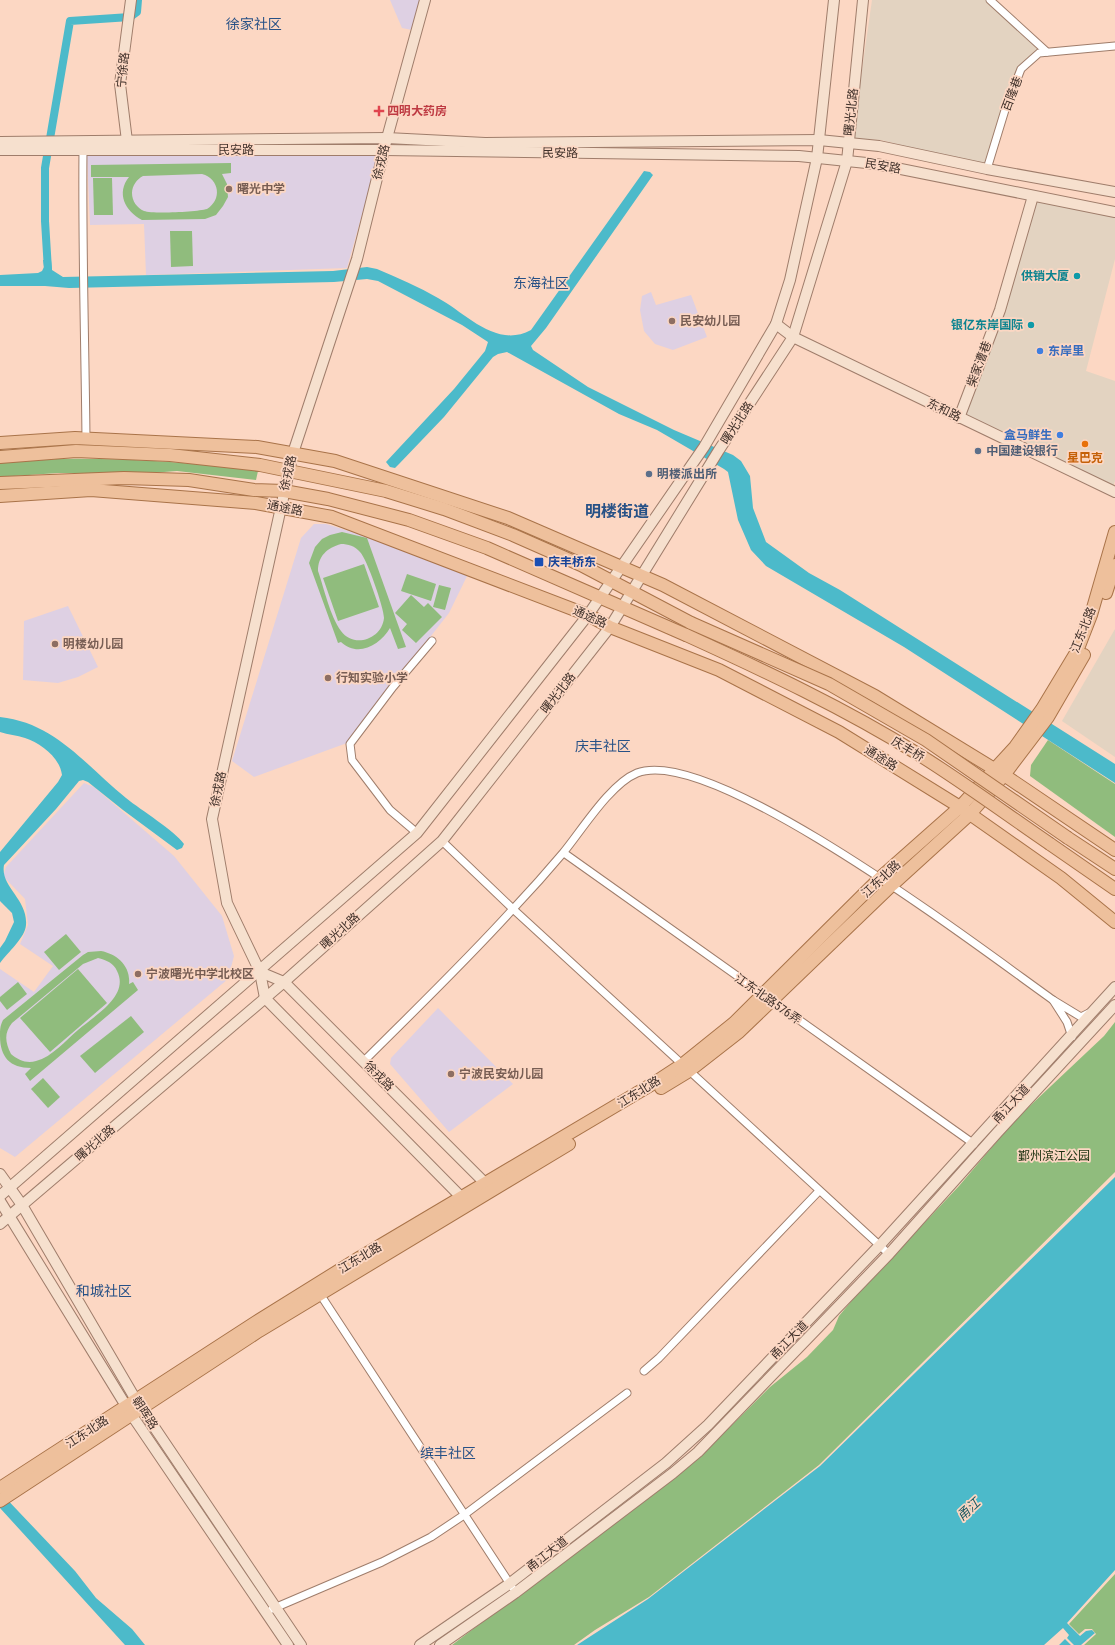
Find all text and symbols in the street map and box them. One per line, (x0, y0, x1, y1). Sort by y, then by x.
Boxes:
district label: 徐家社区 (226, 16, 282, 32)
street label: 宁徐路 (114, 51, 132, 89)
street label: 百隆巷 (999, 75, 1025, 113)
street label: 曙光北路 (842, 87, 860, 137)
place label: 四明大药房 (387, 104, 447, 118)
marker: 四明大药房 (374, 106, 384, 116)
street label: 民安路 (218, 143, 254, 157)
street label: 徐戎路 (370, 143, 392, 181)
street label: 民安路 (542, 146, 578, 160)
street label: 民安路 (864, 156, 902, 176)
place label: 曙光中学 (237, 182, 285, 196)
marker: 曙光中学 (224, 184, 234, 194)
place label: 供销大厦 (1021, 269, 1069, 283)
marker: 供销大厦 (1072, 271, 1082, 281)
district label: 东海社区 (513, 275, 569, 291)
place label: 民安幼儿园 (680, 314, 740, 328)
marker: 民安幼儿园 (667, 316, 677, 326)
place label: 银亿东岸国际 (951, 318, 1023, 332)
marker: 银亿东岸国际 (1026, 320, 1036, 330)
street label: 柴家漕巷 (964, 339, 994, 389)
place label: 东岸里 (1048, 344, 1084, 358)
marker: 东岸里 (1035, 346, 1045, 356)
street label: 东和路 (925, 396, 963, 424)
street label: 曙光北路 (718, 399, 756, 447)
place label: 盒马鲜生 (1004, 428, 1052, 442)
marker: 盒马鲜生 (1055, 430, 1065, 440)
marker: 星巴克 (1080, 439, 1090, 449)
place label: 中国建设银行 (986, 444, 1058, 458)
marker: 中国建设银行 (973, 446, 983, 456)
place label: 星巴克 (1067, 451, 1103, 465)
street label: 徐戎路 (277, 454, 299, 492)
place label: 明楼派出所 (657, 467, 717, 481)
marker: 明楼派出所 (644, 469, 654, 479)
street label: 通途路 (266, 498, 304, 518)
district label: 明楼街道 (585, 502, 649, 521)
place label: 庆丰桥东 (548, 555, 596, 569)
marker: 庆丰桥东 (533, 556, 545, 568)
street label: 通途路 (571, 603, 609, 631)
street label: 江东北路 (1068, 605, 1098, 655)
place label: 明楼幼儿园 (63, 637, 123, 651)
marker: 明楼幼儿园 (50, 639, 60, 649)
street label: 曙光北路 (538, 670, 578, 716)
place label: 行知实验小学 (336, 671, 408, 685)
marker: 行知实验小学 (323, 673, 333, 683)
street label: 庆丰桥 (889, 734, 927, 764)
district label: 庆丰社区 (575, 738, 631, 754)
street label: 通途路 (862, 743, 900, 773)
street label: 徐戎路 (207, 770, 229, 808)
street label: 江东北路 (859, 858, 903, 900)
street label: 曙光北路 (317, 910, 363, 952)
place label: 宁波曙光中学北校区 (146, 967, 254, 981)
marker: 宁波曙光中学北校区 (133, 969, 143, 979)
street label: 江东北路576弄 (732, 971, 804, 1027)
street label: 徐戎路 (361, 1058, 397, 1094)
place label: 宁波民安幼儿园 (459, 1067, 543, 1081)
marker: 宁波民安幼儿园 (446, 1069, 456, 1079)
street label: 江东北路 (615, 1073, 663, 1111)
street label: 甬江大道 (990, 1082, 1032, 1126)
street label: 曙光北路 (72, 1122, 118, 1164)
park label: 鄞州滨江公园 (1018, 1149, 1090, 1163)
street label: 江东北路 (336, 1240, 384, 1276)
district label: 和城社区 (76, 1283, 132, 1299)
street label: 甬江大道 (767, 1318, 811, 1362)
street label: 朝晖路 (129, 1394, 161, 1432)
street label: 江东北路 (63, 1413, 111, 1451)
district label: 缤丰社区 (420, 1445, 476, 1461)
water label: 甬江 (954, 1494, 984, 1524)
street label: 甬江大道 (524, 1534, 570, 1574)

